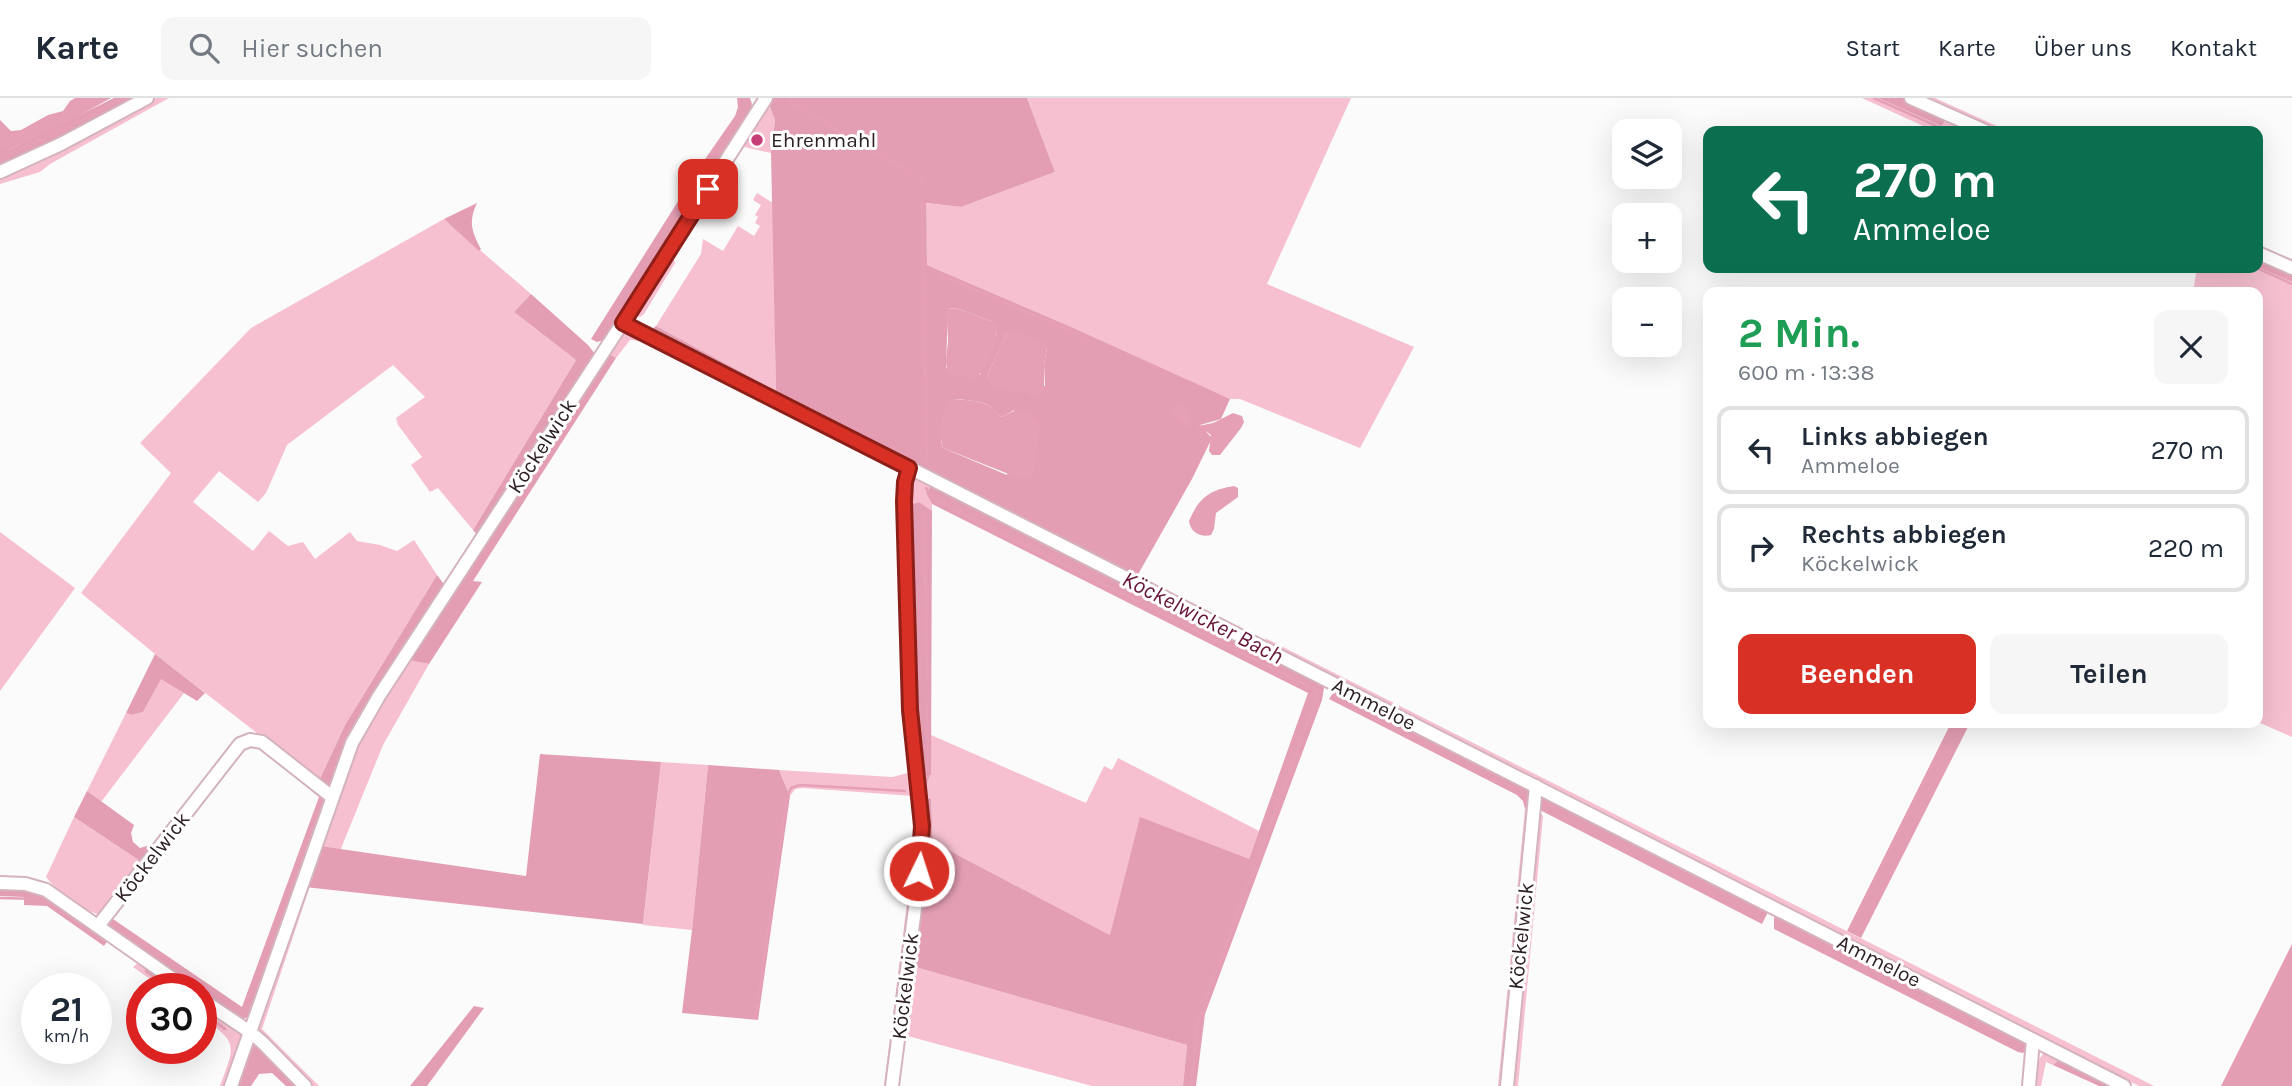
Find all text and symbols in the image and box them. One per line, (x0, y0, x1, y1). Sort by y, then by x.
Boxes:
search box (161, 17, 651, 80)
text: Karte (35, 29, 119, 67)
icon: search (185, 29, 223, 67)
text: Hier suchen (241, 33, 383, 64)
text: Start (1846, 34, 1900, 62)
text: Karte (1938, 34, 1996, 62)
text: Über uns (2034, 34, 2132, 62)
text: Kontakt (2170, 34, 2257, 62)
map controls (1612, 119, 1682, 357)
button: layers (1612, 119, 1682, 189)
place label: Ehrenmahl (771, 128, 876, 152)
marker: Ehrenmahl (749, 132, 765, 148)
text: 270 m (1853, 152, 1997, 209)
icon: left (1738, 154, 1829, 245)
pin (678, 159, 738, 219)
icon: arrive (689, 170, 727, 208)
button: + (1612, 203, 1682, 273)
text: Ammeloe (1853, 211, 1991, 248)
button: − (1612, 287, 1682, 357)
text: 2 Min. (1738, 308, 1860, 358)
button: close (2154, 310, 2228, 384)
text: 600 m · 13:38 (1738, 359, 1875, 386)
street label: Köckelwick (503, 394, 581, 498)
text: Links abbiegen (1801, 421, 1989, 452)
icon: left (1742, 431, 1780, 469)
text: 270 m (2151, 435, 2224, 466)
text: Ammeloe (1801, 452, 1900, 479)
text: Rechts abbiegen (1801, 519, 2007, 550)
icon: right (1742, 529, 1780, 567)
text: 220 m (2148, 533, 2224, 564)
text: Köckelwick (1801, 550, 1919, 577)
water label: Köckelwicker Bach (1118, 565, 1288, 670)
button: Beenden (1738, 634, 1976, 714)
button: Teilen (1990, 634, 2228, 714)
street label: Ammeloe (1328, 673, 1420, 735)
street label: Köckelwick (109, 807, 195, 907)
position arrow (882, 834, 956, 908)
street label: Köckelwick (1503, 881, 1539, 991)
street label: Ammeloe (1833, 930, 1925, 992)
street label: Köckelwick (887, 931, 923, 1041)
speed limit sign: 30 (126, 973, 217, 1064)
text: 21 (50, 989, 83, 1030)
text: km/h (44, 1025, 89, 1047)

